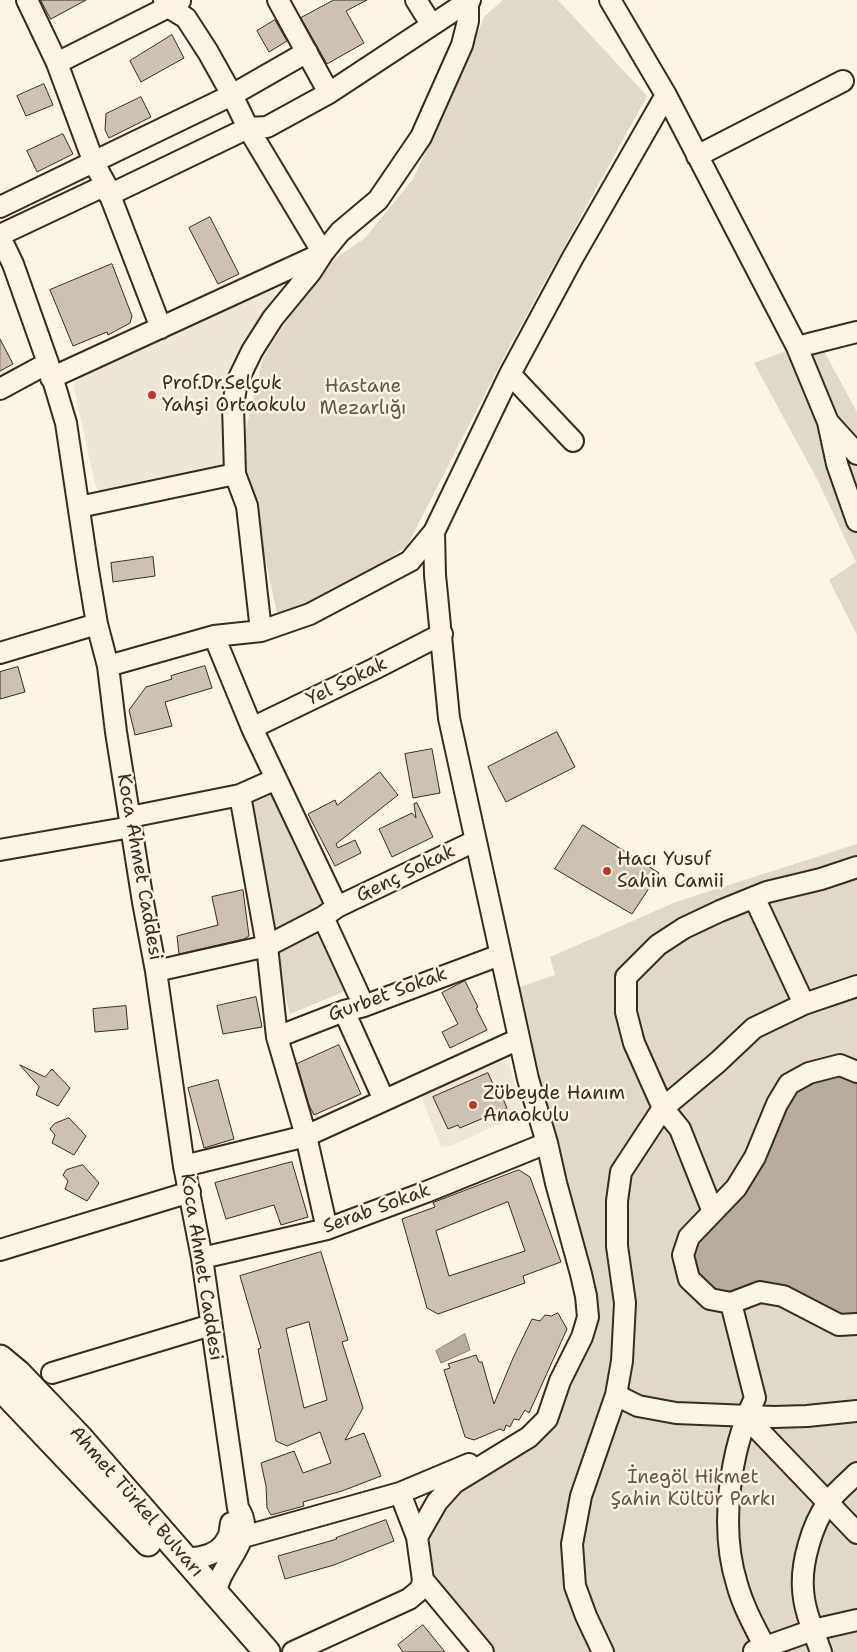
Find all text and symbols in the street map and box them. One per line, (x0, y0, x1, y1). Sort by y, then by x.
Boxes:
place label: Prof.Dr.Selçuk Yahşi Ortaokulu (162, 373, 306, 417)
park label: Hastane Mezarlığı (320, 376, 406, 420)
marker: Prof.Dr.Selçuk Yahşi Ortaokulu (146, 389, 158, 401)
street label: Yel Sokak (303, 653, 391, 711)
street label: Koca Ahmet Caddesi (111, 772, 167, 962)
street label: Genç Sokak (353, 840, 459, 908)
place label: Hacı Yusuf Sahin Camii (617, 849, 724, 893)
marker: Hacı Yusuf Sahin Camii (601, 865, 613, 877)
street label: Gurbet Sokak (325, 963, 451, 1027)
place label: Zübeyde Hanım Anaokulu (483, 1083, 625, 1127)
marker: Zübeyde Hanım Anaokulu (467, 1099, 479, 1111)
street label: Koca Ahmet Caddesi (175, 1172, 227, 1362)
street label: Serab Sokak (320, 1179, 434, 1239)
street label: Ahmet Türkel Bulvarı (64, 1422, 208, 1582)
park label: İnegöl Hikmet Şahin Kültür Parkı (610, 1467, 776, 1511)

